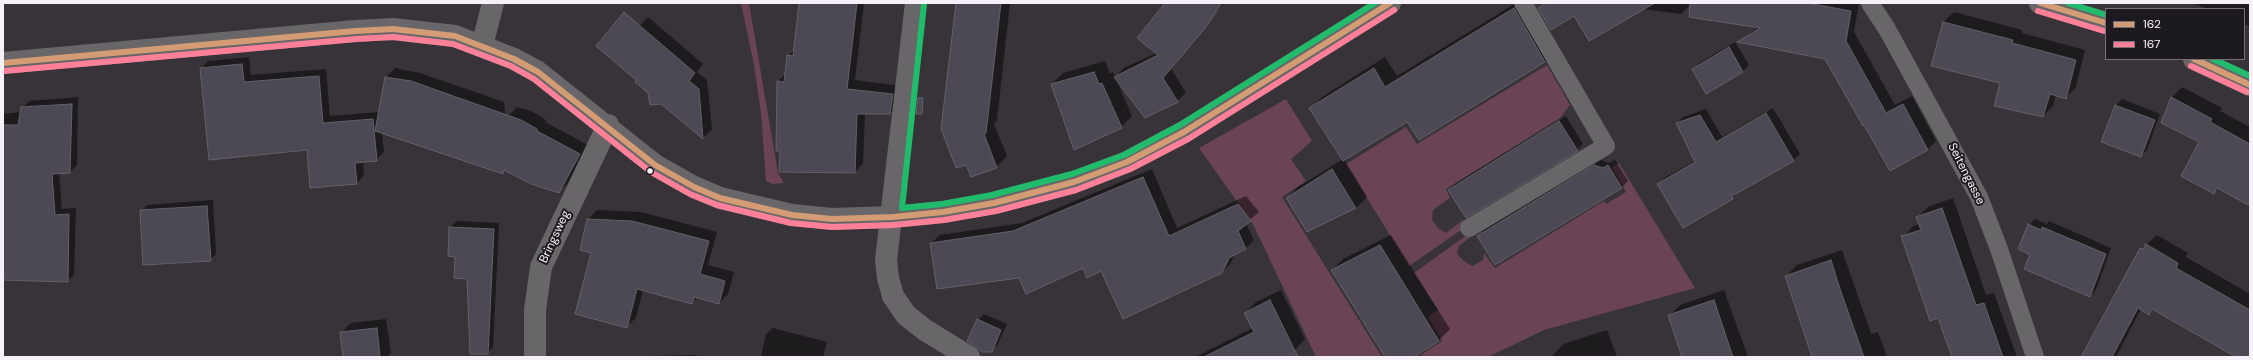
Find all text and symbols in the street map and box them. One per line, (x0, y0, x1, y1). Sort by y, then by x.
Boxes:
legend (2105, 8, 2245, 60)
text: 162 (2143, 16, 2161, 32)
text: 167 (2143, 36, 2160, 52)
street label: Seitengasse (1944, 141, 1988, 207)
unlabelled marker (645, 166, 655, 176)
street label: Bringsweg (537, 208, 573, 266)

